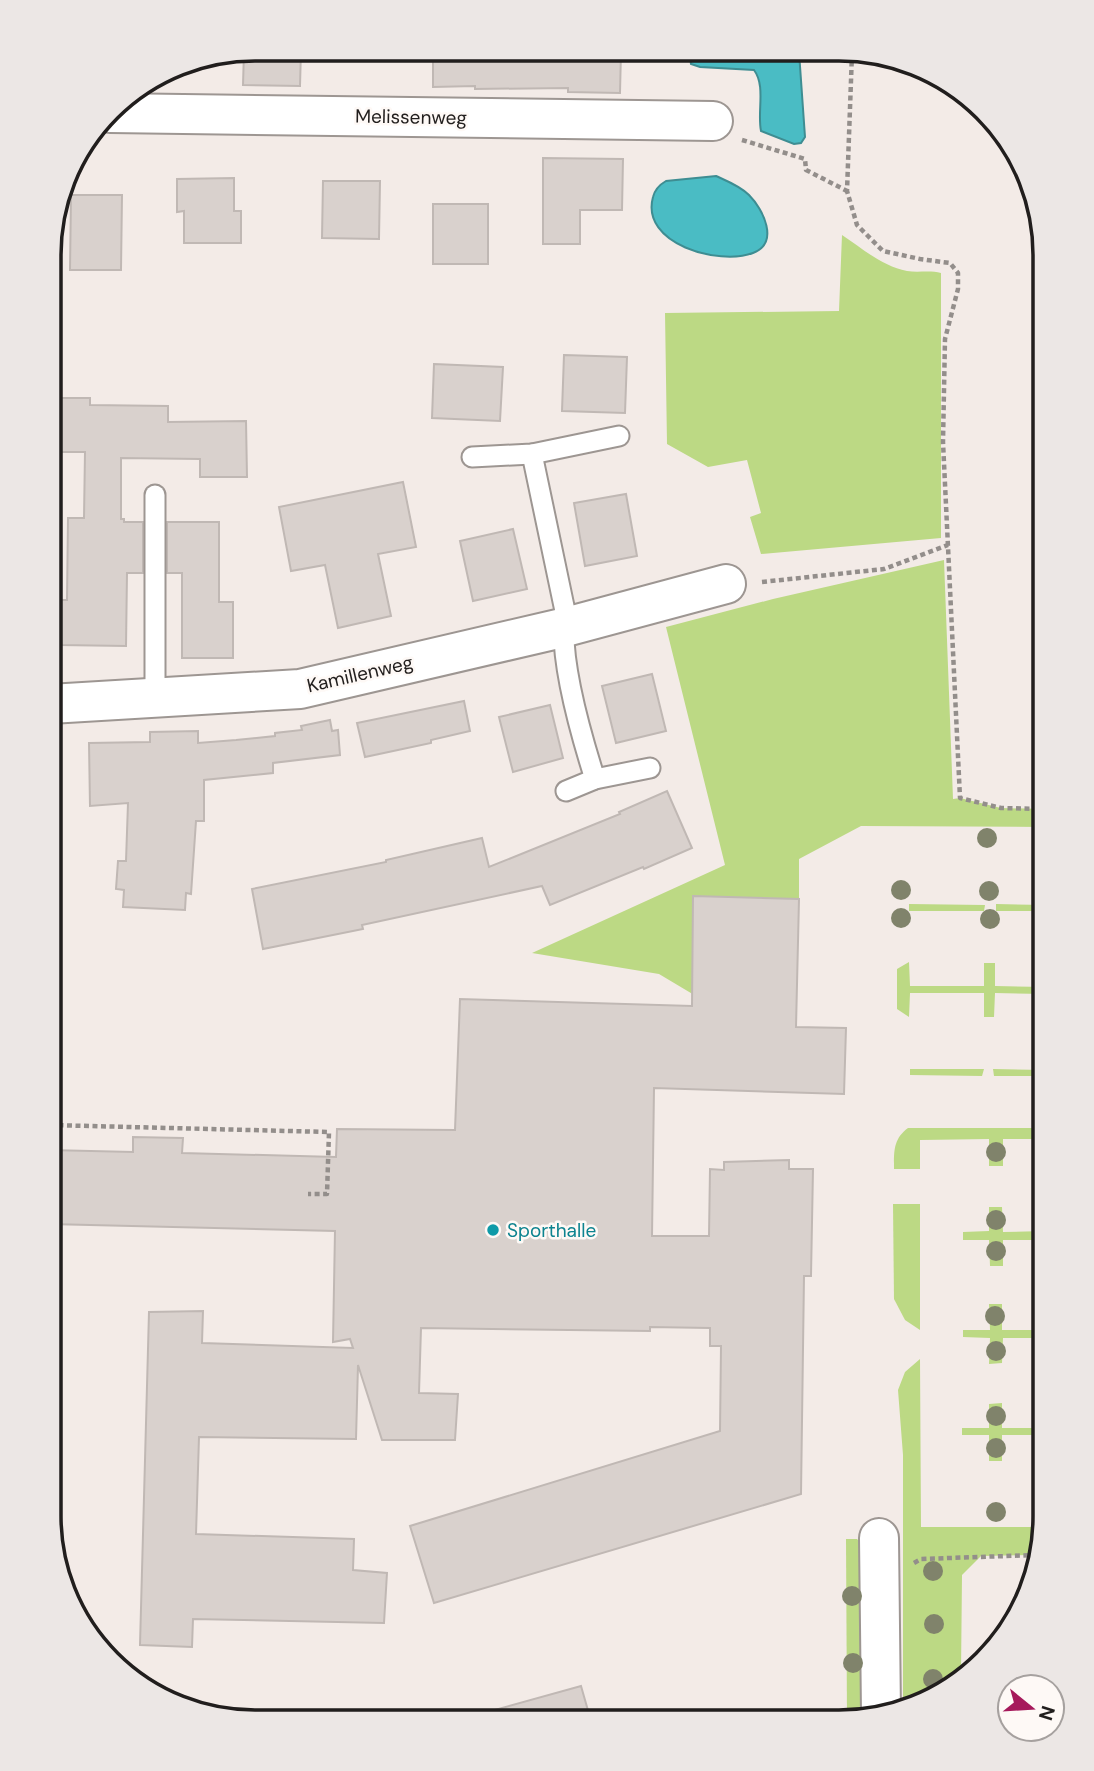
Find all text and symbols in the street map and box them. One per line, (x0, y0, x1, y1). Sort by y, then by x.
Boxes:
street label: Melissenweg (355, 104, 468, 130)
street label: Kamillenweg (304, 650, 416, 698)
place label: Sporthalle (507, 1218, 596, 1243)
marker: Sporthalle (485, 1222, 501, 1238)
north arrow (996, 1673, 1066, 1743)
text: N (1033, 1703, 1061, 1724)

